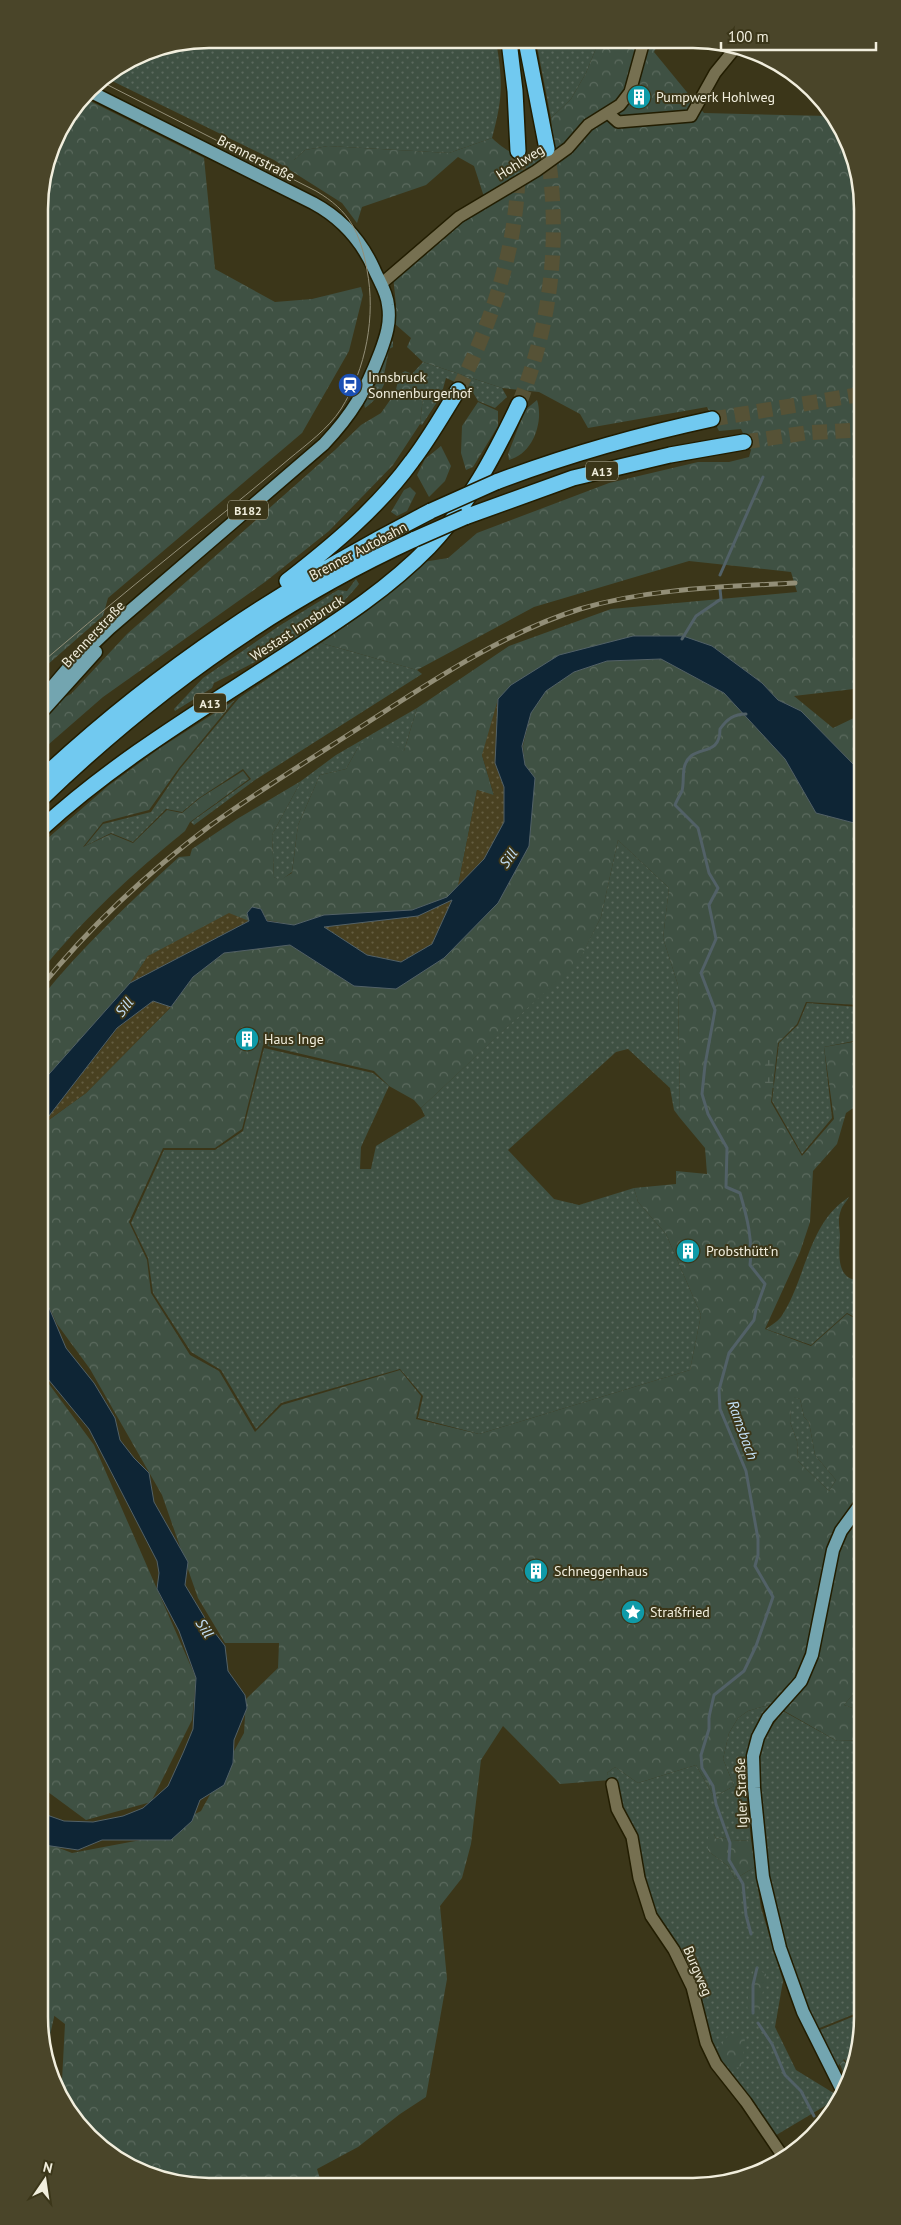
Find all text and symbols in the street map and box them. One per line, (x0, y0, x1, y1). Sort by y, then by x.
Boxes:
scale bar (721, 20, 876, 52)
text: 100 m (728, 27, 769, 46)
building icon: Pumpwerk Hohlweg (626, 84, 652, 110)
place label: Pumpwerk Hohlweg (656, 88, 775, 106)
street label: Brennerstraße (214, 131, 298, 185)
street label: Hohlweg (493, 140, 547, 184)
place label: Innsbruck Sonnenburgerhof (368, 368, 472, 402)
station icon: Innsbruck Sonnenburgerhof (337, 372, 363, 398)
road number: A13 (586, 462, 618, 481)
road number: B182 (228, 500, 268, 520)
street label: Brenner Autobahn (306, 518, 410, 584)
street label: Westast Innsbruck (247, 591, 348, 665)
street label: Brennerstraße (57, 597, 129, 671)
road number: A13 (194, 694, 226, 712)
water label: Sill (495, 845, 521, 871)
water label: Sill (110, 993, 138, 1021)
building icon: Haus Inge (234, 1026, 260, 1052)
place label: Haus Inge (264, 1030, 324, 1048)
building icon: Probsthütt'n (675, 1238, 701, 1264)
place label: Probsthütt'n (706, 1242, 778, 1260)
water label: Ramsbach (723, 1398, 763, 1462)
building icon: Schneggenhaus (523, 1558, 549, 1584)
place label: Schneggenhaus (554, 1562, 648, 1580)
place icon: Straßfried (620, 1599, 646, 1625)
place label: Straßfried (650, 1603, 710, 1621)
water label: Sill (192, 1615, 218, 1641)
street label: Igler Straße (731, 1757, 751, 1829)
street label: Burgweg (679, 1943, 717, 1999)
north arrow (20, 2155, 70, 2205)
text: N (41, 2158, 54, 2177)

